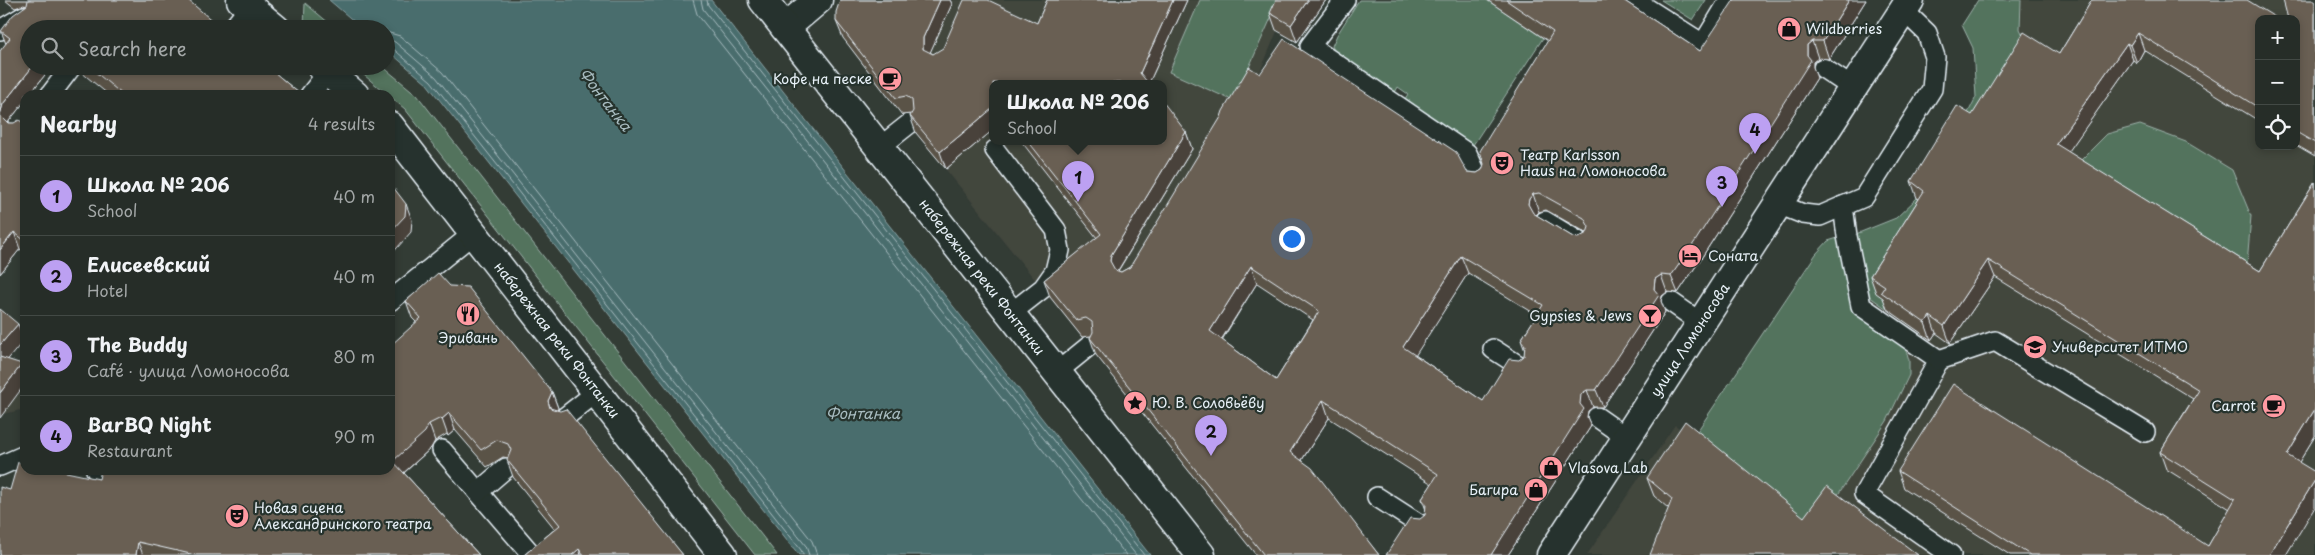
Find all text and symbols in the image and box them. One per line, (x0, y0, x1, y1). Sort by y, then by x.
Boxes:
map controls (2255, 15, 2300, 150)
button: + (2255, 15, 2300, 60)
shop icon: Wildberries (1776, 16, 1802, 42)
place label: Wildberries (1806, 18, 1882, 39)
search box (20, 20, 395, 75)
icon: search (38, 34, 66, 62)
text: Search here (78, 34, 187, 62)
button: − (2255, 60, 2300, 105)
water label: Фонтанка (574, 63, 638, 136)
cafe icon: Кофе на песке (877, 66, 903, 92)
place label: Кофе на песке (773, 68, 872, 89)
popup (989, 80, 1167, 145)
text: Школа № 206 (1007, 87, 1149, 115)
button: locate (2255, 105, 2300, 150)
text: Nearby (40, 107, 117, 139)
text: 4 results (308, 111, 375, 135)
pin: 4 (1739, 113, 1771, 154)
text: School (1007, 115, 1057, 139)
place label: Театр Karlsson Haus на Ломоносова (1520, 144, 1667, 181)
theatre icon: Театр Karlsson Haus на Ломоносова (1489, 150, 1515, 176)
pin: 1 (1062, 161, 1094, 202)
pin: 3 (1706, 166, 1738, 207)
text: Школа № 206 (87, 170, 230, 198)
text: 1 (52, 184, 60, 208)
text: 40 m (333, 184, 375, 208)
street label: набережная реки Фонтанки (915, 194, 1050, 359)
text: School (87, 198, 137, 222)
your location (1279, 226, 1305, 252)
hotel icon: Соната (1677, 243, 1703, 269)
place label: Соната (1708, 245, 1758, 266)
text: Елисеевский (87, 250, 210, 278)
street label: набережная реки Фонтанки (490, 257, 625, 422)
text: 2 (50, 264, 62, 288)
text: 40 m (333, 264, 375, 288)
text: Hotel (87, 278, 128, 302)
street label: улица Ломоносова (1645, 278, 1734, 401)
restaurant icon: Эривань (455, 301, 481, 327)
bar icon: Gypsies & Jews (1637, 303, 1663, 329)
place label: Gypsies & Jews (1529, 305, 1632, 326)
place label: Эривань (438, 327, 498, 348)
text: The Buddy (87, 330, 188, 358)
school or university icon: Университет ИТМО (2022, 334, 2048, 360)
place label: Университет ИТМО (2052, 336, 2188, 357)
text: 3 (51, 344, 61, 368)
text: 80 m (333, 344, 375, 368)
text: Café · улица Ломоносова (87, 358, 289, 382)
place icon: Ю. В. Соловьёву (1122, 390, 1148, 416)
place label: Ю. В. Соловьёву (1152, 392, 1265, 413)
cafe icon: Carrot (2261, 393, 2287, 419)
place label: Carrot (2211, 395, 2256, 416)
water label: Фонтанка (826, 401, 901, 424)
text: BarBQ Night (87, 410, 212, 438)
pin: 2 (1195, 415, 1227, 456)
text: 4 (51, 424, 61, 448)
text: 90 m (334, 424, 375, 448)
text: Restaurant (87, 438, 173, 462)
shop icon: Vlasova Lab (1538, 455, 1564, 481)
place label: Vlasova Lab (1568, 457, 1648, 478)
shop icon: Багира (1523, 477, 1549, 503)
place label: Багира (1469, 479, 1518, 500)
place label: Новая сцена Александринского театра (254, 497, 432, 534)
theatre icon: Новая сцена Александринского театра (224, 503, 250, 529)

